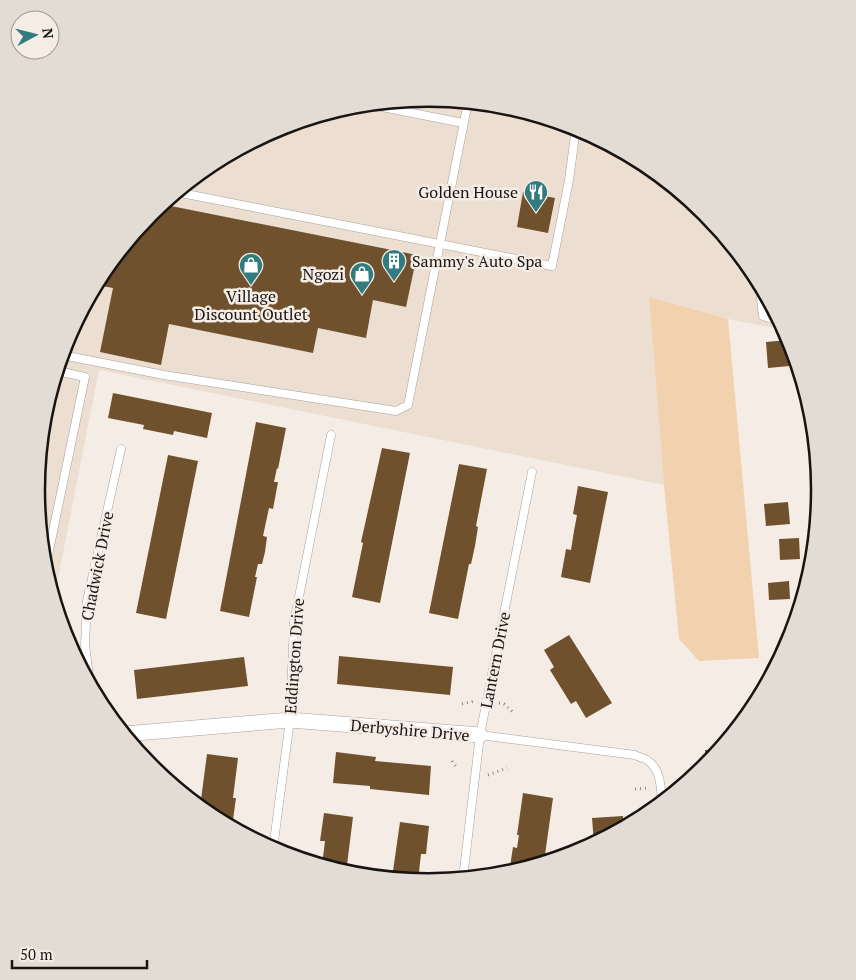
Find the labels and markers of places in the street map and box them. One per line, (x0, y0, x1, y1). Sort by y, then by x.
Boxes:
restaurant icon: Golden House (523, 179, 549, 213)
place label: Golden House (418, 181, 518, 203)
building icon: Sammy's Auto Spa (381, 248, 407, 282)
place label: Sammy's Auto Spa (412, 250, 542, 272)
shop icon: Village Discount Outlet (238, 252, 264, 286)
shop icon: Ngozi (349, 261, 375, 295)
place label: Ngozi (303, 263, 344, 285)
place label: Village Discount Outlet (194, 285, 308, 325)

